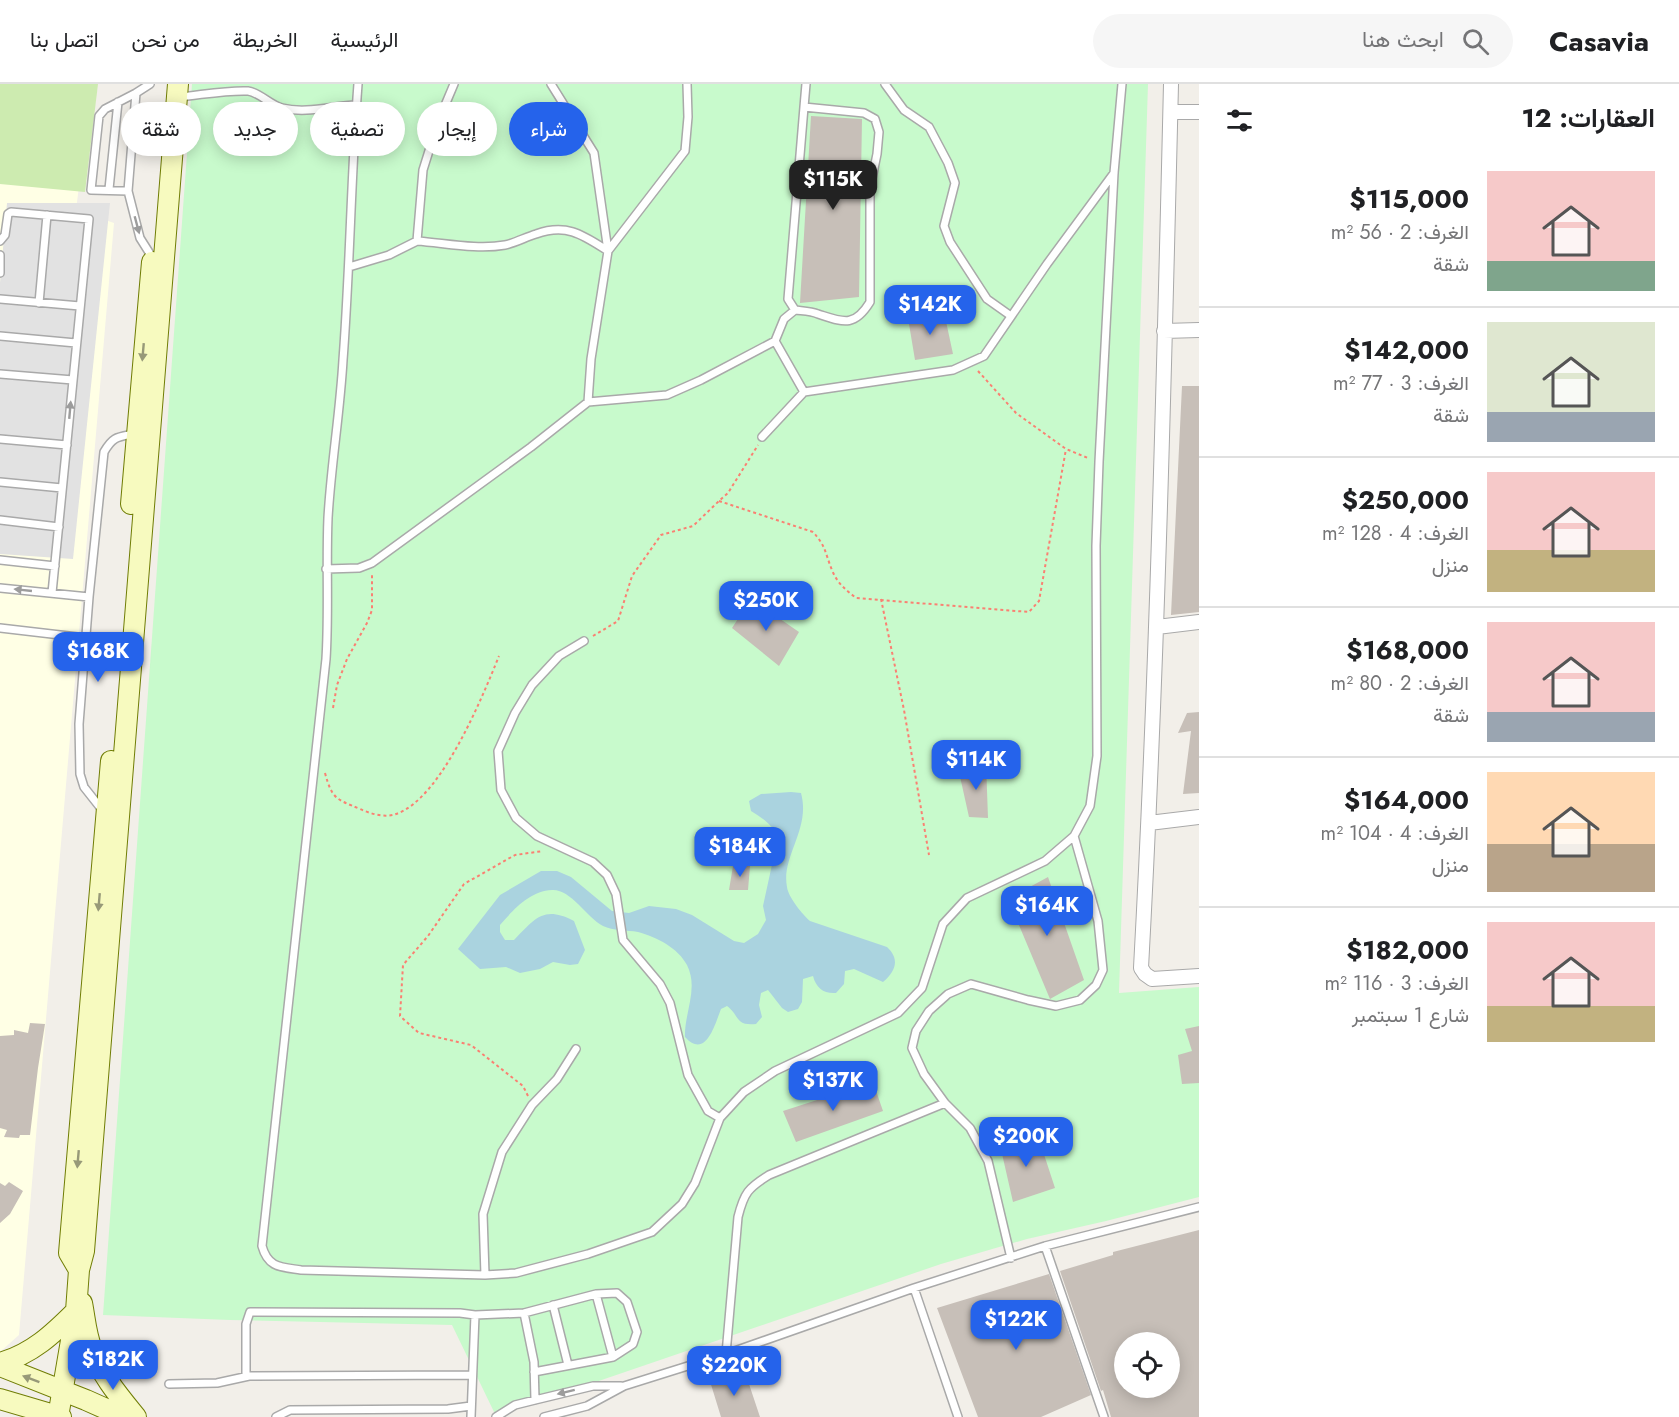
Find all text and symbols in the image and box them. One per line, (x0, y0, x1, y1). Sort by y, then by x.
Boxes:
search box (1093, 14, 1513, 68)
text: Casavia (1549, 21, 1649, 62)
text: ابحث هنا (1362, 23, 1444, 55)
text: اتصل بنا (30, 25, 99, 55)
text: من نحن (132, 25, 200, 55)
text: الخريطة (233, 25, 298, 55)
text: الرئيسية (331, 25, 398, 55)
icon: search (1459, 25, 1492, 58)
text: العقارات: 12 (1521, 99, 1655, 137)
chip: شقة (121, 102, 201, 156)
chip: جديد (213, 102, 298, 156)
chip: تصفية (310, 102, 405, 156)
chip: إيجار (417, 102, 497, 156)
chip: شراء (509, 102, 588, 156)
icon: filters (1223, 104, 1256, 137)
pin: $115K (791, 160, 875, 211)
text: $115K (803, 165, 863, 194)
text: $115,000 (1350, 180, 1469, 218)
icon: home (1535, 195, 1607, 267)
one-way arrow (132, 216, 142, 235)
text: الغرف: 2 · 56 m² (1331, 218, 1469, 247)
text: شقة (1433, 250, 1469, 279)
pin: $142K (888, 285, 972, 336)
text: $142K (898, 290, 962, 319)
text: $142,000 (1344, 331, 1469, 369)
one-way arrow (138, 342, 148, 361)
icon: home (1535, 346, 1607, 418)
text: الغرف: 3 · 77 m² (1333, 369, 1469, 398)
one-way arrow (65, 400, 75, 419)
text: شقة (1433, 401, 1469, 430)
text: $250,000 (1342, 481, 1469, 519)
icon: home (1535, 496, 1607, 568)
text: الغرف: 4 · 128 m² (1322, 519, 1469, 548)
text: منزل (1432, 551, 1469, 580)
pin: $250K (724, 581, 808, 632)
one-way arrow (14, 585, 33, 595)
text: $250K (733, 586, 799, 615)
text: $168,000 (1346, 631, 1469, 669)
pin: $168K (56, 632, 140, 683)
text: $168K (67, 637, 129, 666)
icon: home (1535, 646, 1607, 718)
text: الغرف: 2 · 80 m² (1331, 669, 1469, 698)
text: شقة (1433, 701, 1469, 730)
pin: $114K (934, 740, 1018, 791)
text: $114K (946, 745, 1006, 774)
text: $164,000 (1344, 781, 1469, 819)
icon: home (1535, 796, 1607, 868)
text: الغرف: 4 · 104 m² (1321, 819, 1469, 848)
pin: $184K (698, 827, 782, 878)
text: $184K (708, 832, 772, 861)
text: منزل (1432, 851, 1469, 880)
pin: $164K (1005, 886, 1089, 937)
text: $164K (1015, 891, 1079, 920)
one-way arrow (94, 892, 104, 911)
text: $182,000 (1346, 931, 1469, 969)
icon: home (1535, 946, 1607, 1018)
text: الغرف: 3 · 116 m² (1324, 969, 1469, 998)
text: شارع 1 سبتمبر (1352, 1001, 1469, 1030)
pin: $137K (791, 1061, 875, 1112)
text: $137K (803, 1066, 863, 1095)
pin: $200K (984, 1117, 1068, 1168)
text: $200K (993, 1122, 1059, 1151)
one-way arrow (73, 1150, 82, 1169)
pin: $122K (974, 1300, 1058, 1351)
text: $122K (985, 1305, 1047, 1334)
map controls (1114, 1332, 1180, 1398)
button: locate (1114, 1332, 1180, 1398)
pin: $182K (71, 1340, 155, 1391)
text: $182K (82, 1345, 144, 1374)
pin: $220K (692, 1346, 776, 1397)
text: $220K (701, 1351, 767, 1380)
one-way arrow (22, 1373, 40, 1383)
one-way arrow (556, 1388, 575, 1397)

